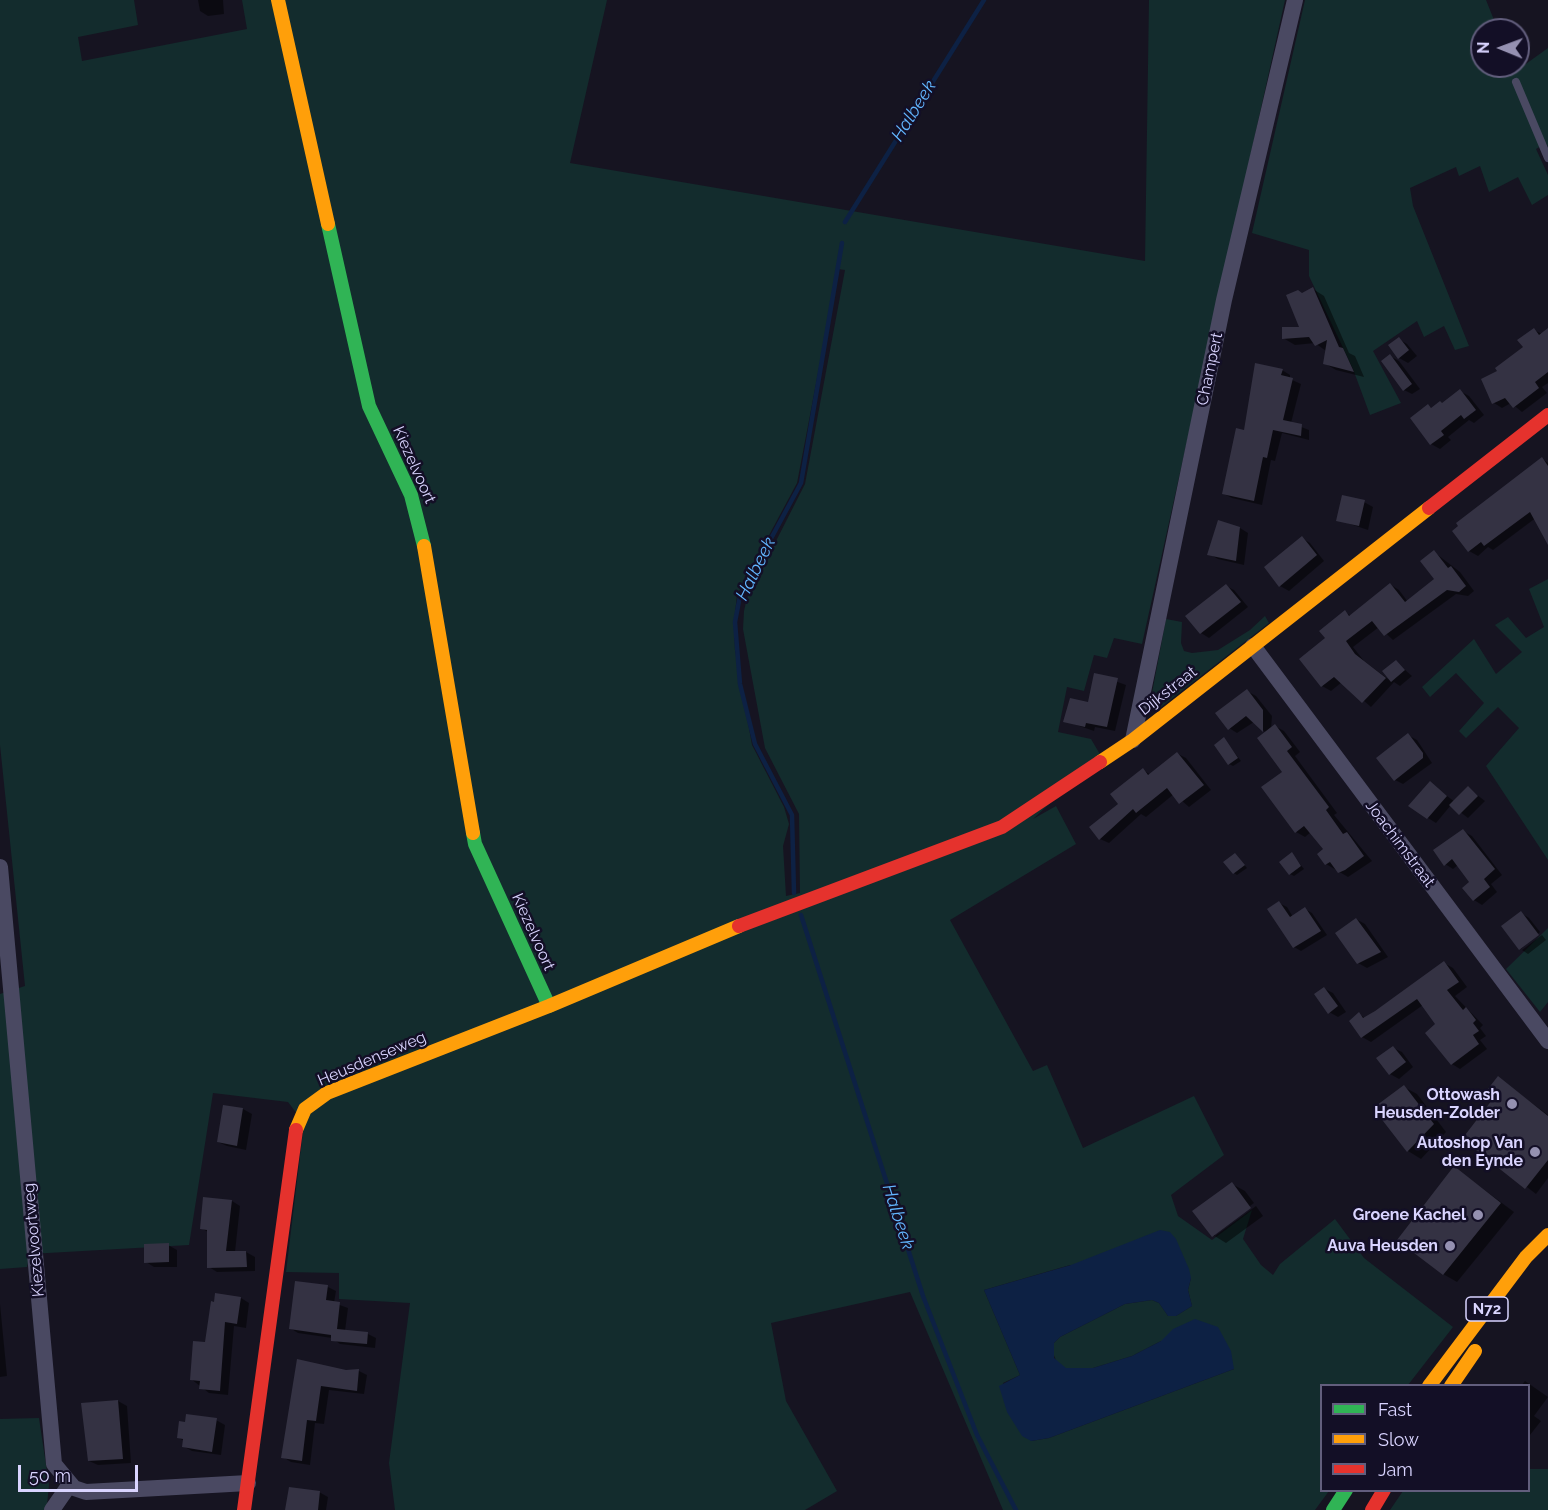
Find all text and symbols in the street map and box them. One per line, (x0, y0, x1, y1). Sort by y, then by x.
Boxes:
north arrow (1470, 18, 1530, 78)
text: N (1474, 41, 1493, 54)
water label: Halbeek (887, 77, 941, 145)
street label: Champert (1193, 331, 1227, 407)
street label: Kiezelvoort (388, 423, 440, 507)
water label: Halbeek (731, 534, 781, 604)
street label: Dijkstraat (1135, 662, 1201, 720)
street label: Joachimstraat (1361, 797, 1439, 891)
street label: Kiezelvoort (507, 890, 559, 974)
street label: Heusdenseweg (315, 1028, 429, 1090)
place label: Ottowash Heusden-Zolder (1374, 1085, 1500, 1123)
marker: Ottowash Heusden-Zolder (1505, 1097, 1519, 1111)
place label: Autoshop Van den Eynde (1417, 1133, 1523, 1171)
marker: Autoshop Van den Eynde (1528, 1145, 1542, 1159)
water label: Halbeek (877, 1181, 919, 1253)
street label: Kiezelvoortweg (19, 1182, 49, 1298)
place label: Groene Kachel (1353, 1205, 1466, 1225)
marker: Groene Kachel (1471, 1208, 1485, 1222)
place label: Auva Heusden (1327, 1236, 1438, 1256)
marker: Auva Heusden (1443, 1239, 1457, 1253)
road number: N72 (1466, 1297, 1508, 1321)
legend (1320, 1384, 1530, 1492)
text: Fast (1378, 1399, 1412, 1420)
text: Slow (1378, 1429, 1419, 1450)
scale bar (21, 1453, 141, 1491)
text: Jam (1378, 1459, 1413, 1480)
text: 50 m (29, 1465, 71, 1486)

